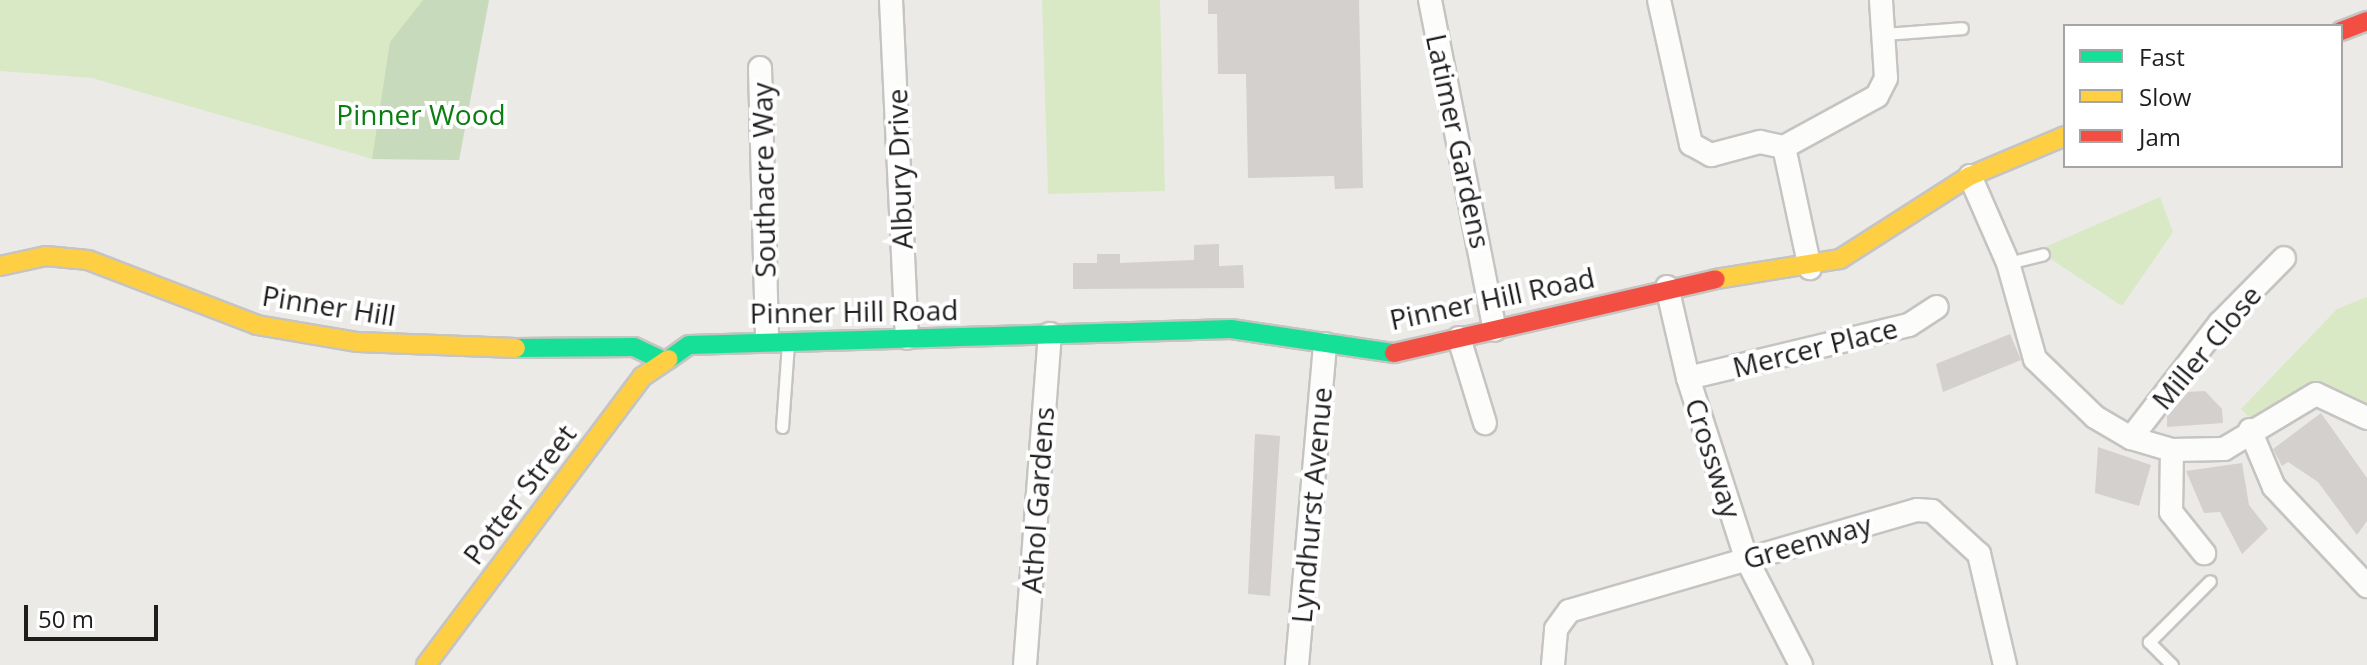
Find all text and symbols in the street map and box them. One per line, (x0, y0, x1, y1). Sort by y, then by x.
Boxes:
legend (2063, 24, 2343, 168)
street label: Latimer Gardens (1420, 31, 1498, 251)
text: Fast (2139, 40, 2185, 73)
text: Slow (2139, 80, 2191, 113)
street label: Southacre Way (744, 82, 782, 278)
street label: Albury Drive (879, 88, 919, 250)
park label: Pinner Wood (336, 97, 506, 131)
text: Jam (2139, 120, 2181, 153)
street label: Pinner Hill Road (1386, 260, 1598, 336)
street label: Pinner Hill (260, 278, 398, 332)
street label: Miller Close (2144, 278, 2268, 416)
street label: Pinner Hill Road (749, 292, 959, 330)
street label: Mercer Place (1729, 310, 1901, 384)
street label: Lyndhurst Avenue (1284, 386, 1338, 624)
street label: Crossway (1679, 394, 1749, 522)
street label: Athol Gardens (1014, 406, 1060, 594)
street label: Potter Street (456, 417, 582, 571)
street label: Greenway (1739, 507, 1875, 575)
scale bar (28, 589, 162, 639)
text: 50 m (38, 602, 94, 635)

